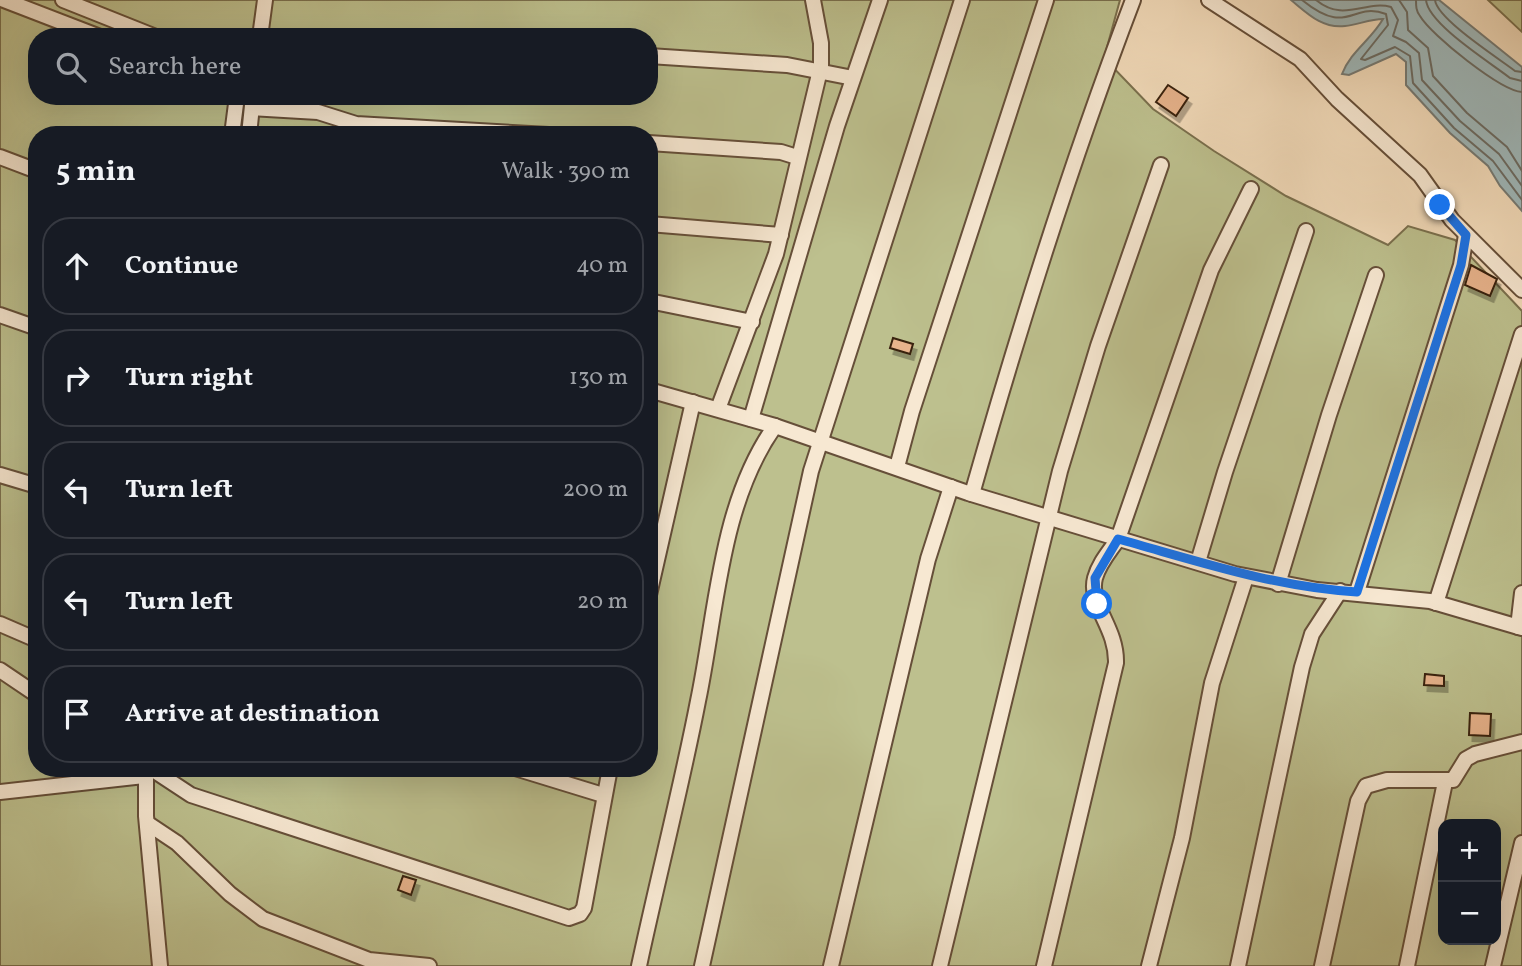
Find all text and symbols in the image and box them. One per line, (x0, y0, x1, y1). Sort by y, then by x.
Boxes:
search box (28, 28, 658, 105)
icon: search (52, 48, 90, 86)
text: Search here (108, 49, 241, 85)
text: 5 min (56, 151, 136, 193)
text: Walk · 390 m (501, 156, 630, 188)
route end (1424, 189, 1455, 220)
icon: ahead (58, 247, 96, 285)
text: Continue (125, 248, 238, 284)
text: 40 m (576, 250, 628, 282)
icon: right (58, 359, 96, 397)
text: Turn right (125, 360, 253, 396)
text: 130 m (569, 362, 628, 394)
icon: left (58, 471, 96, 509)
text: Turn left (125, 472, 233, 508)
text: 200 m (563, 474, 628, 506)
icon: left (58, 583, 96, 621)
text: Turn left (125, 584, 233, 620)
text: 20 m (577, 586, 628, 618)
route start (1081, 588, 1112, 619)
icon: arrive (58, 695, 96, 733)
text: Arrive at destination (125, 696, 380, 732)
map controls (1438, 819, 1501, 945)
button: + (1438, 819, 1501, 882)
button: − (1438, 882, 1501, 945)

